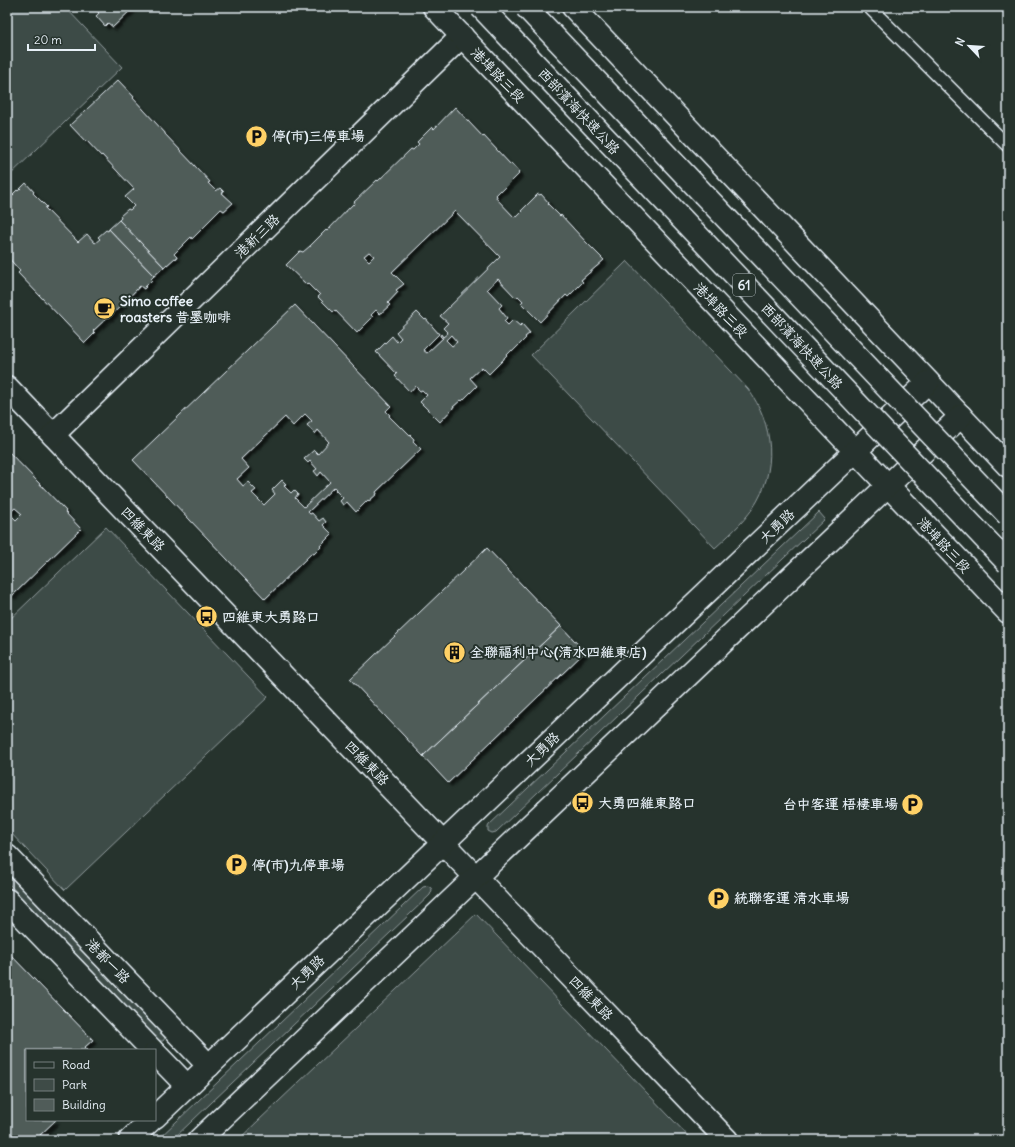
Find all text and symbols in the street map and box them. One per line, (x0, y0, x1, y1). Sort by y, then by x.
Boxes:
scale bar (28, 26, 95, 52)
north arrow (949, 26, 989, 66)
text: 20 m (34, 32, 62, 47)
text: N (952, 35, 968, 48)
street label: 港埠路三段 (467, 44, 529, 106)
street label: 西部濱海快速公路 (534, 64, 624, 158)
parking icon: 停(市)三停車場 (243, 123, 269, 149)
place label: 停(市)三停車場 (272, 127, 364, 145)
street label: 港新三路 (231, 210, 283, 262)
road number: 61 (733, 274, 755, 296)
street label: 港埠路三段 (690, 279, 752, 341)
place label: Simo coffee roasters 昔墨咖啡 (120, 292, 231, 326)
cafe icon: Simo coffee roasters 昔墨咖啡 (91, 296, 117, 322)
street label: 西部濱海快速公路 (757, 299, 847, 393)
street label: 四維東路 (117, 503, 169, 555)
street label: 大勇路 (756, 505, 798, 547)
street label: 港埠路三段 (914, 513, 974, 577)
bus stop icon: 四維東大勇路口 (193, 604, 219, 630)
place label: 四維東大勇路口 (222, 608, 320, 626)
building icon: 全聯福利中心(清水四維東店) (442, 639, 468, 665)
place label: 全聯福利中心(清水四維東店) (470, 643, 646, 661)
street label: 大勇路 (521, 728, 563, 770)
street label: 四維東路 (341, 737, 393, 789)
bus stop icon: 大勇四維東路口 (570, 790, 596, 816)
parking icon: 台中客運 梧棲車場 (900, 791, 926, 817)
place label: 大勇四維東路口 (598, 794, 696, 812)
place label: 台中客運 梧棲車場 (783, 795, 898, 813)
parking icon: 停(市)九停車場 (223, 852, 249, 878)
place label: 停(市)九停車場 (252, 856, 344, 874)
parking icon: 統聯客運 清水車場 (706, 885, 732, 911)
place label: 統聯客運 清水車場 (734, 889, 849, 907)
street label: 港都一路 (82, 935, 134, 987)
street label: 大勇路 (286, 951, 328, 993)
street label: 四維東路 (565, 972, 617, 1024)
legend (26, 1049, 156, 1121)
text: Road (62, 1057, 90, 1072)
text: Park (62, 1077, 87, 1092)
text: Building (62, 1097, 106, 1112)

